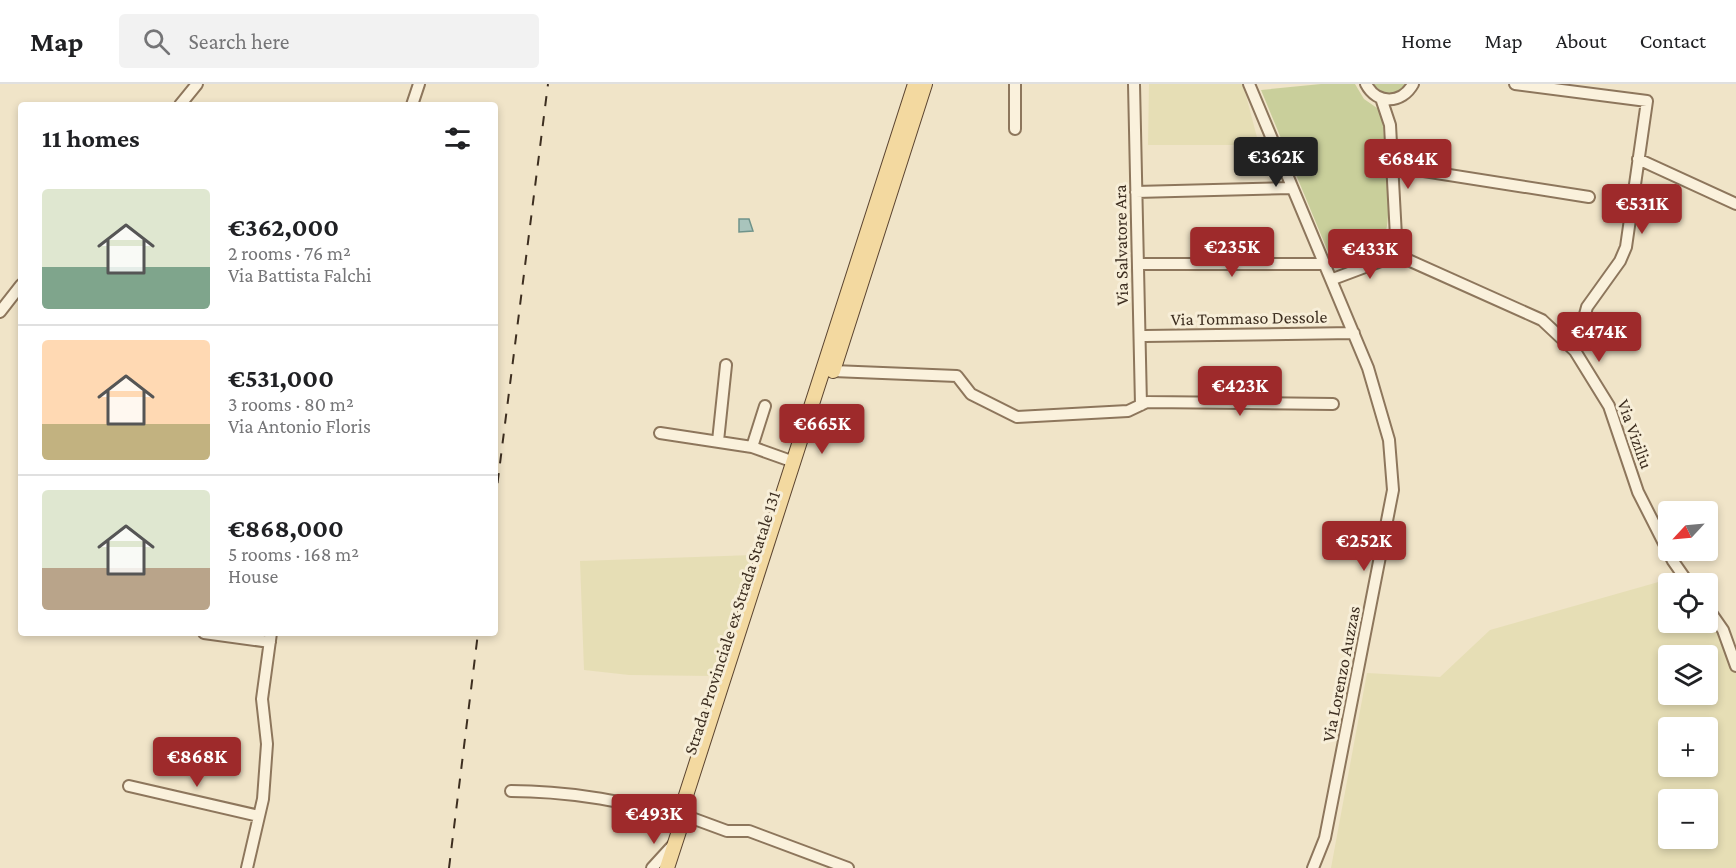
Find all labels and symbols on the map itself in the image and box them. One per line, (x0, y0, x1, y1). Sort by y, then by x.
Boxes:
pin: €362K (1234, 137, 1318, 188)
pin: €684K (1366, 139, 1450, 190)
street label: Via Salvatore Ara (1110, 184, 1132, 306)
pin: €531K (1600, 184, 1684, 235)
pin: €235K (1190, 227, 1274, 278)
pin: €433K (1328, 229, 1412, 280)
street label: Via Tommaso Dessole (1171, 307, 1328, 329)
pin: €474K (1557, 312, 1641, 363)
pin: €423K (1198, 366, 1282, 417)
street label: Via Viziliu (1613, 397, 1657, 472)
pin: €665K (780, 404, 864, 455)
street label: Strada Provinciale ex Strada Statale 131 (680, 489, 784, 757)
north arrow (1658, 501, 1718, 561)
pin: €252K (1322, 521, 1406, 572)
street label: Via Lorenzo Auzzas (1318, 604, 1364, 744)
pin: €868K (155, 737, 239, 788)
pin: €493K (612, 794, 696, 845)

